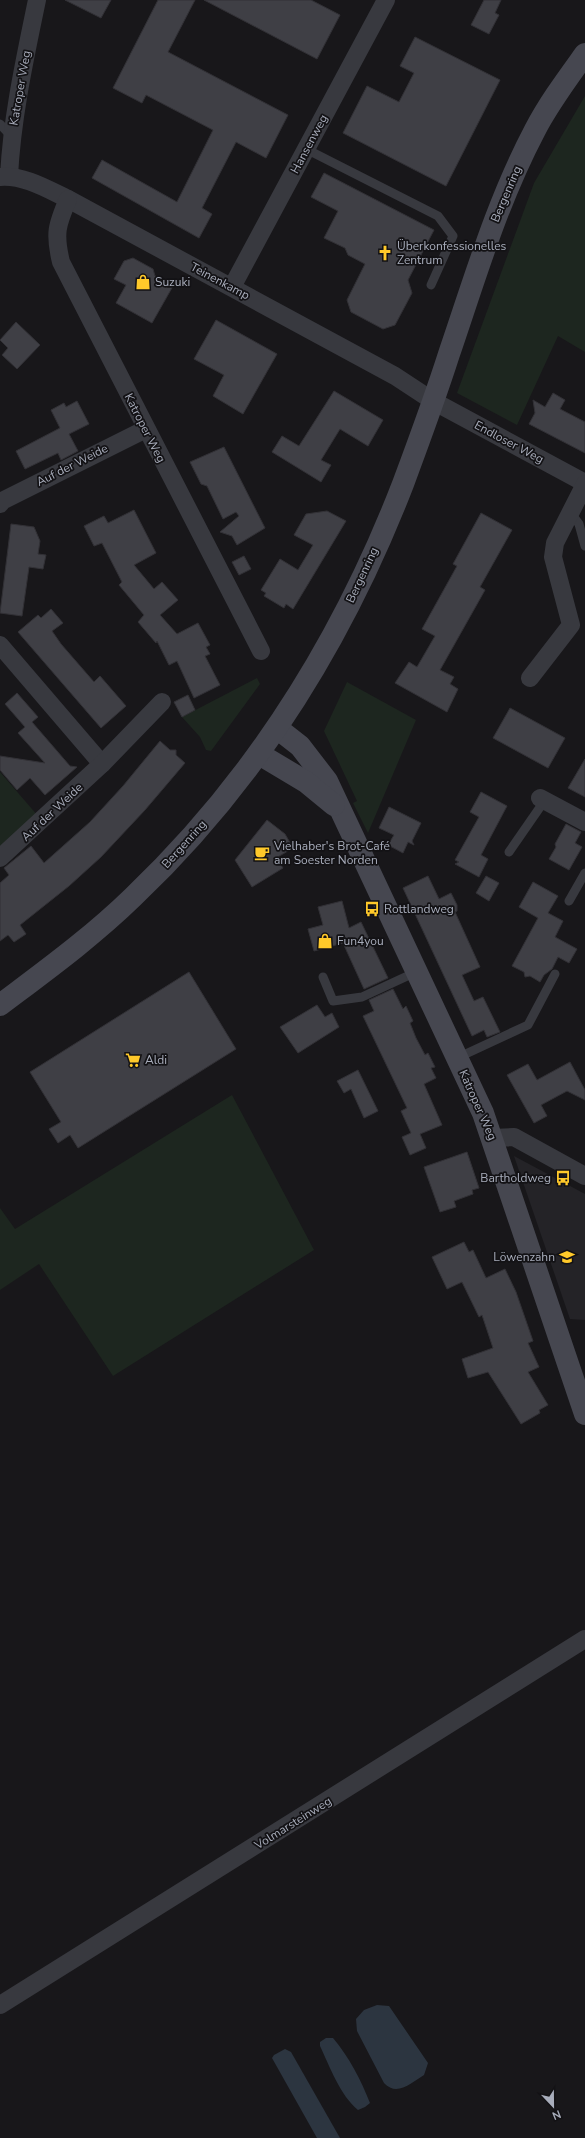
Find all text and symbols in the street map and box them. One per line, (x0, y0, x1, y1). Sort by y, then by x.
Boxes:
street label: Katroper Weg (6, 49, 34, 127)
street label: Hansenweg (287, 112, 331, 176)
street label: Bergenring (487, 163, 525, 225)
place label: Überkonfessionelles Zentrum (397, 238, 507, 268)
church icon: Überkonfessionelles Zentrum (376, 244, 394, 262)
street label: Teinenkamp (188, 259, 252, 303)
shop icon: Suzuki (134, 273, 152, 291)
place label: Suzuki (155, 274, 190, 290)
street label: Katroper Weg (121, 391, 169, 465)
street label: Endloser Weg (471, 417, 547, 467)
street label: Auf der Weide (33, 440, 111, 490)
street label: Bergenring (342, 544, 382, 606)
street label: Auf der Weide (18, 779, 86, 845)
street label: Bergenring (158, 816, 210, 872)
place label: Vielhaber's Brot-Café am Soester Norden (273, 838, 390, 868)
cafe icon: Vielhaber's Brot-Café am Soester Norden (253, 844, 271, 862)
bus stop icon: Rottlandweg (363, 900, 381, 918)
place label: Rottlandweg (384, 901, 454, 917)
shop icon: Fun4you (316, 932, 334, 950)
place label: Fun4you (337, 933, 384, 949)
supermarket icon: Aldi (124, 1051, 142, 1069)
place label: Aldi (145, 1052, 167, 1068)
street label: Katroper Weg (455, 1067, 501, 1143)
bus stop icon: Bartholdweg (554, 1169, 572, 1187)
place label: Bartholdweg (480, 1170, 551, 1186)
school or university icon: Löwenzahn (558, 1248, 576, 1266)
place label: Löwenzahn (493, 1249, 555, 1265)
street label: Volmarsteinweg (251, 1793, 334, 1854)
north arrow (533, 2086, 573, 2126)
text: N (550, 2106, 563, 2123)

